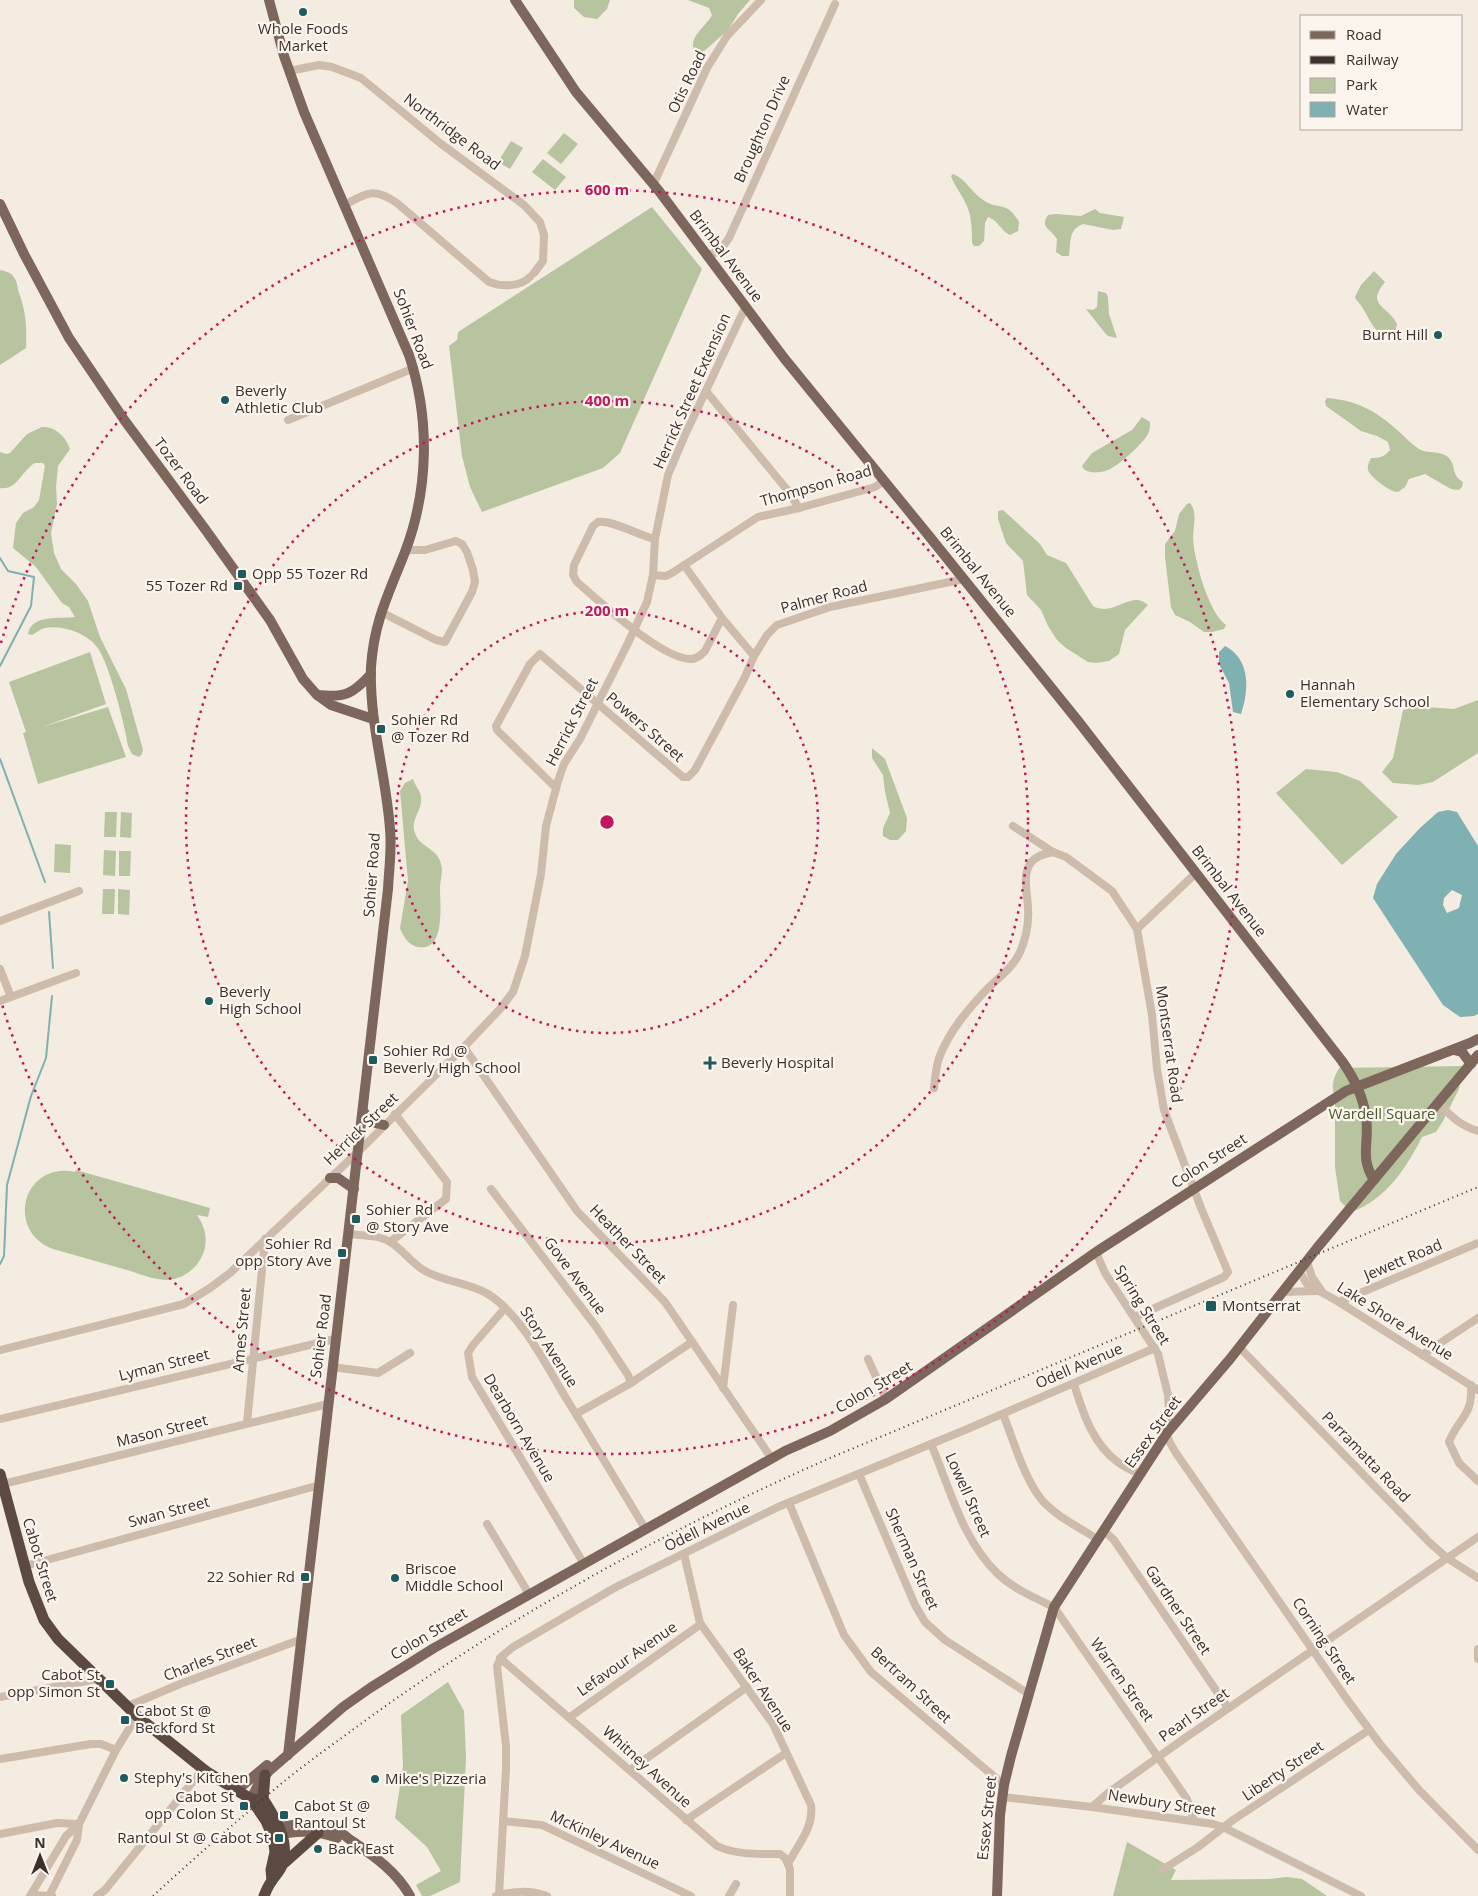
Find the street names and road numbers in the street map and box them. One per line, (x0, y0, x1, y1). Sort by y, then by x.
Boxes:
street label: Otis Road (662, 47, 710, 116)
street label: Broughton Drive (728, 72, 794, 185)
street label: Northridge Road (400, 88, 505, 174)
street label: Brimbal Avenue (685, 205, 768, 306)
street label: Sohier Road (389, 286, 438, 372)
street label: Herrick Street Extension (648, 310, 735, 472)
street label: Tozer Road (150, 433, 213, 508)
street label: Thompson Road (758, 460, 874, 510)
street label: Brimbal Avenue (936, 522, 1021, 621)
street label: Palmer Road (778, 575, 869, 617)
street label: Herrick Street (540, 674, 602, 769)
street label: Powers Street (602, 687, 689, 766)
street label: Sohier Road (358, 832, 384, 918)
street label: Brimbal Avenue (1188, 841, 1272, 940)
street label: Montserrat Road (1152, 984, 1188, 1104)
street label: Herrick Street (319, 1088, 402, 1169)
street label: Colon Street (1167, 1128, 1250, 1192)
street label: Heather Street (586, 1199, 672, 1287)
street label: Gove Avenue (540, 1233, 611, 1318)
street label: Jewett Road (1359, 1234, 1445, 1285)
street label: Spring Street (1110, 1261, 1175, 1348)
street label: Lake Shore Avenue (1334, 1276, 1457, 1364)
street label: Ames Street (227, 1287, 255, 1373)
street label: Sohier Road (305, 1293, 335, 1379)
street label: Story Avenue (516, 1302, 583, 1391)
street label: Odell Avenue (1032, 1338, 1125, 1392)
street label: Lyman Street (116, 1343, 211, 1385)
street label: Colon Street (831, 1355, 916, 1417)
street label: Dearborn Avenue (480, 1369, 560, 1486)
street label: Essex Street (1119, 1391, 1185, 1472)
street label: Parramatta Road (1318, 1407, 1415, 1506)
street label: Mason Street (114, 1409, 209, 1451)
street label: Lowell Street (941, 1449, 996, 1540)
street label: Swan Street (126, 1491, 212, 1531)
street label: Odell Avenue (660, 1497, 753, 1555)
street label: Sherman Street (882, 1505, 944, 1613)
street label: Cabot Street (19, 1515, 63, 1604)
street label: Gardner Street (1141, 1561, 1216, 1658)
street label: Corning Street (1288, 1593, 1361, 1688)
street label: Colon Street (386, 1602, 471, 1664)
street label: Lefavour Avenue (573, 1616, 680, 1700)
street label: Charles Street (160, 1631, 259, 1685)
street label: Warren Street (1087, 1634, 1159, 1725)
street label: Bertram Street (867, 1642, 956, 1727)
street label: Baker Avenue (729, 1644, 799, 1735)
street label: Pearl Street (1154, 1683, 1233, 1746)
street label: Whitney Avenue (599, 1721, 697, 1812)
street label: Liberty Street (1238, 1736, 1327, 1805)
street label: Essex Street (972, 1775, 1000, 1861)
street label: Newbury Street (1107, 1784, 1218, 1820)
street label: McKinley Avenue (547, 1805, 663, 1873)

